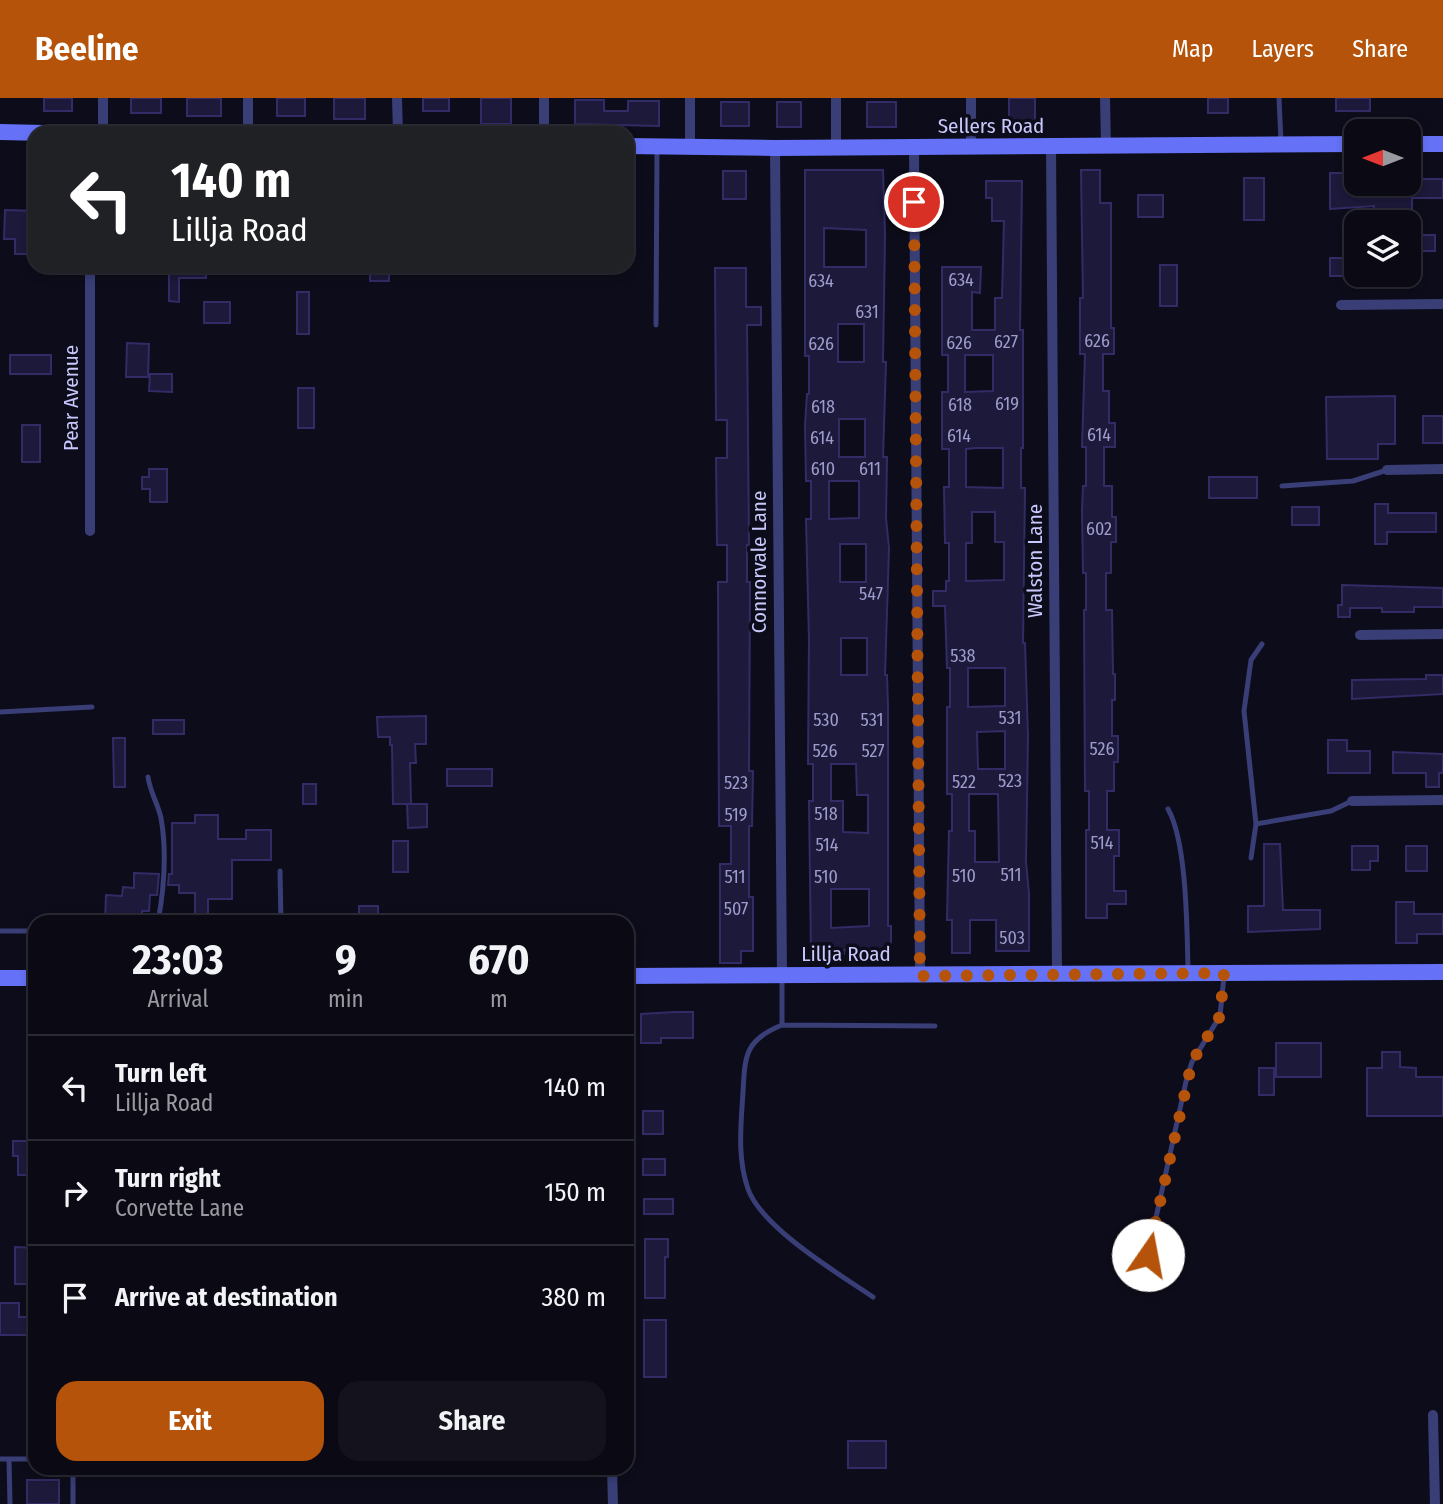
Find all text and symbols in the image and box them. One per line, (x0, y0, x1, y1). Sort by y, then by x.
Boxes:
text: Beeline (35, 29, 139, 69)
text: Map (1172, 35, 1214, 63)
text: Layers (1252, 35, 1314, 63)
text: Share (1352, 35, 1408, 63)
street label: Sellers Road (938, 113, 1044, 139)
north arrow (1344, 119, 1421, 196)
map controls (1344, 119, 1421, 287)
text: 140 m (171, 151, 291, 210)
icon: left (56, 154, 147, 245)
pin (884, 172, 944, 232)
icon: arrive (895, 183, 933, 221)
button: layers (1344, 210, 1421, 287)
text: Lillja Road (171, 211, 308, 249)
house number: 634 (948, 269, 974, 291)
house number: 634 (808, 270, 834, 292)
house number: 631 (855, 301, 879, 323)
house number: 626 (1084, 330, 1110, 352)
house number: 627 (994, 331, 1018, 353)
house number: 626 (946, 332, 972, 354)
house number: 626 (808, 333, 834, 355)
street label: Pear Avenue (58, 345, 84, 451)
house number: 619 (995, 393, 1019, 415)
house number: 618 (948, 394, 972, 416)
house number: 618 (811, 396, 835, 418)
house number: 614 (1087, 424, 1111, 446)
house number: 614 (947, 425, 971, 447)
house number: 614 (810, 427, 834, 449)
house number: 610 (811, 458, 835, 480)
house number: 611 (859, 458, 881, 480)
street label: Connorvale Lane (746, 491, 772, 633)
street label: Walston Lane (1022, 504, 1048, 618)
house number: 602 (1086, 518, 1112, 540)
house number: 547 (859, 583, 883, 605)
house number: 538 (950, 645, 976, 667)
house number: 531 (999, 707, 1021, 729)
house number: 530 (813, 709, 839, 731)
house number: 531 (861, 709, 883, 731)
house number: 526 (1090, 738, 1115, 760)
house number: 526 (813, 740, 838, 762)
house number: 527 (861, 740, 885, 762)
house number: 523 (998, 770, 1022, 792)
house number: 522 (952, 771, 976, 793)
house number: 523 (724, 772, 748, 794)
house number: 518 (814, 803, 838, 825)
house number: 519 (724, 804, 748, 826)
house number: 514 (1090, 832, 1114, 854)
house number: 514 (815, 834, 839, 856)
house number: 511 (1000, 864, 1022, 886)
house number: 510 (952, 865, 976, 887)
house number: 511 (724, 866, 746, 888)
house number: 510 (814, 866, 838, 888)
house number: 507 (724, 898, 748, 920)
house number: 503 (999, 927, 1025, 949)
text: 23:03 (132, 935, 224, 985)
text: 9 (335, 935, 357, 985)
text: 670 (468, 935, 530, 985)
street label: Lillja Road (801, 941, 891, 967)
text: Arrival (148, 985, 208, 1013)
text: min (328, 985, 364, 1013)
text: m (490, 985, 508, 1013)
text: Turn left (115, 1058, 207, 1089)
icon: left (56, 1069, 94, 1107)
text: 140 m (544, 1072, 606, 1103)
text: Lillja Road (115, 1089, 213, 1117)
text: Turn right (115, 1163, 221, 1194)
icon: right (56, 1174, 94, 1212)
text: 150 m (544, 1177, 606, 1208)
text: Corvette Lane (115, 1194, 244, 1222)
position arrow (1111, 1218, 1185, 1292)
icon: arrive (56, 1279, 94, 1317)
text: Arrive at destination (115, 1282, 338, 1313)
text: 380 m (542, 1282, 606, 1313)
button: Exit (56, 1381, 324, 1461)
button: Share (338, 1381, 606, 1461)

